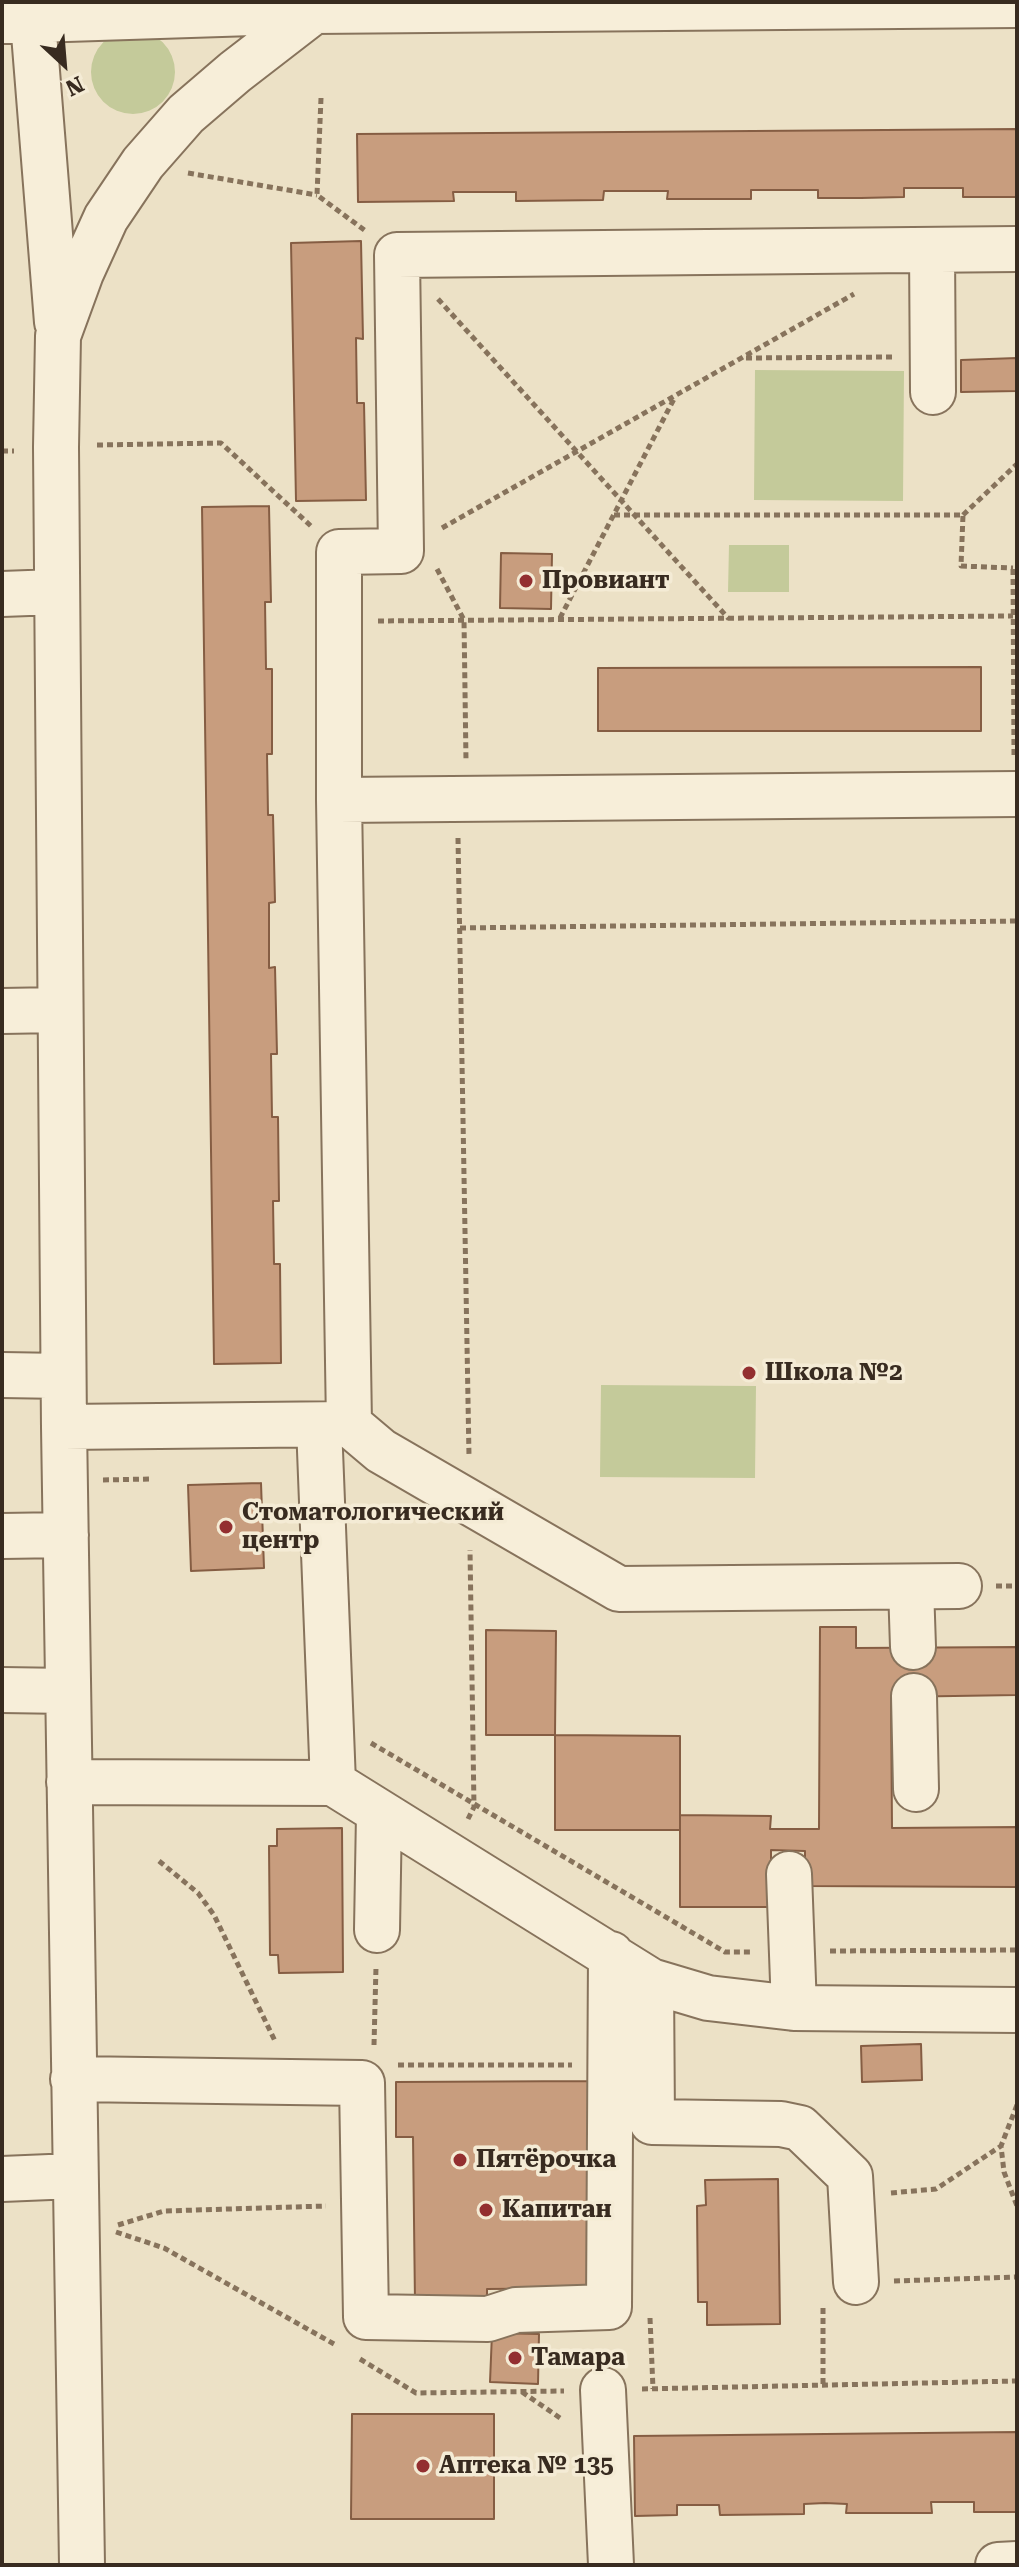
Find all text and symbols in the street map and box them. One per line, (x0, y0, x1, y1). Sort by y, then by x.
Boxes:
north arrow (24, 24, 104, 104)
text: N (62, 71, 88, 101)
place label: Провиант (542, 567, 669, 595)
marker: Провиант (517, 572, 535, 590)
place label: Школа №2 (765, 1359, 903, 1387)
marker: Школа №2 (740, 1364, 758, 1382)
place label: Стоматологический центр (242, 1499, 504, 1555)
marker: Стоматологический центр (217, 1518, 235, 1536)
place label: Пятёрочка (476, 2146, 616, 2174)
marker: Пятёрочка (451, 2151, 469, 2169)
place label: Капитан (502, 2196, 612, 2224)
marker: Капитан (477, 2201, 495, 2219)
place label: Тамара (531, 2344, 625, 2372)
marker: Тамара (506, 2349, 524, 2367)
place label: Аптека № 135 (439, 2452, 614, 2480)
marker: Аптека № 135 (414, 2457, 432, 2475)

